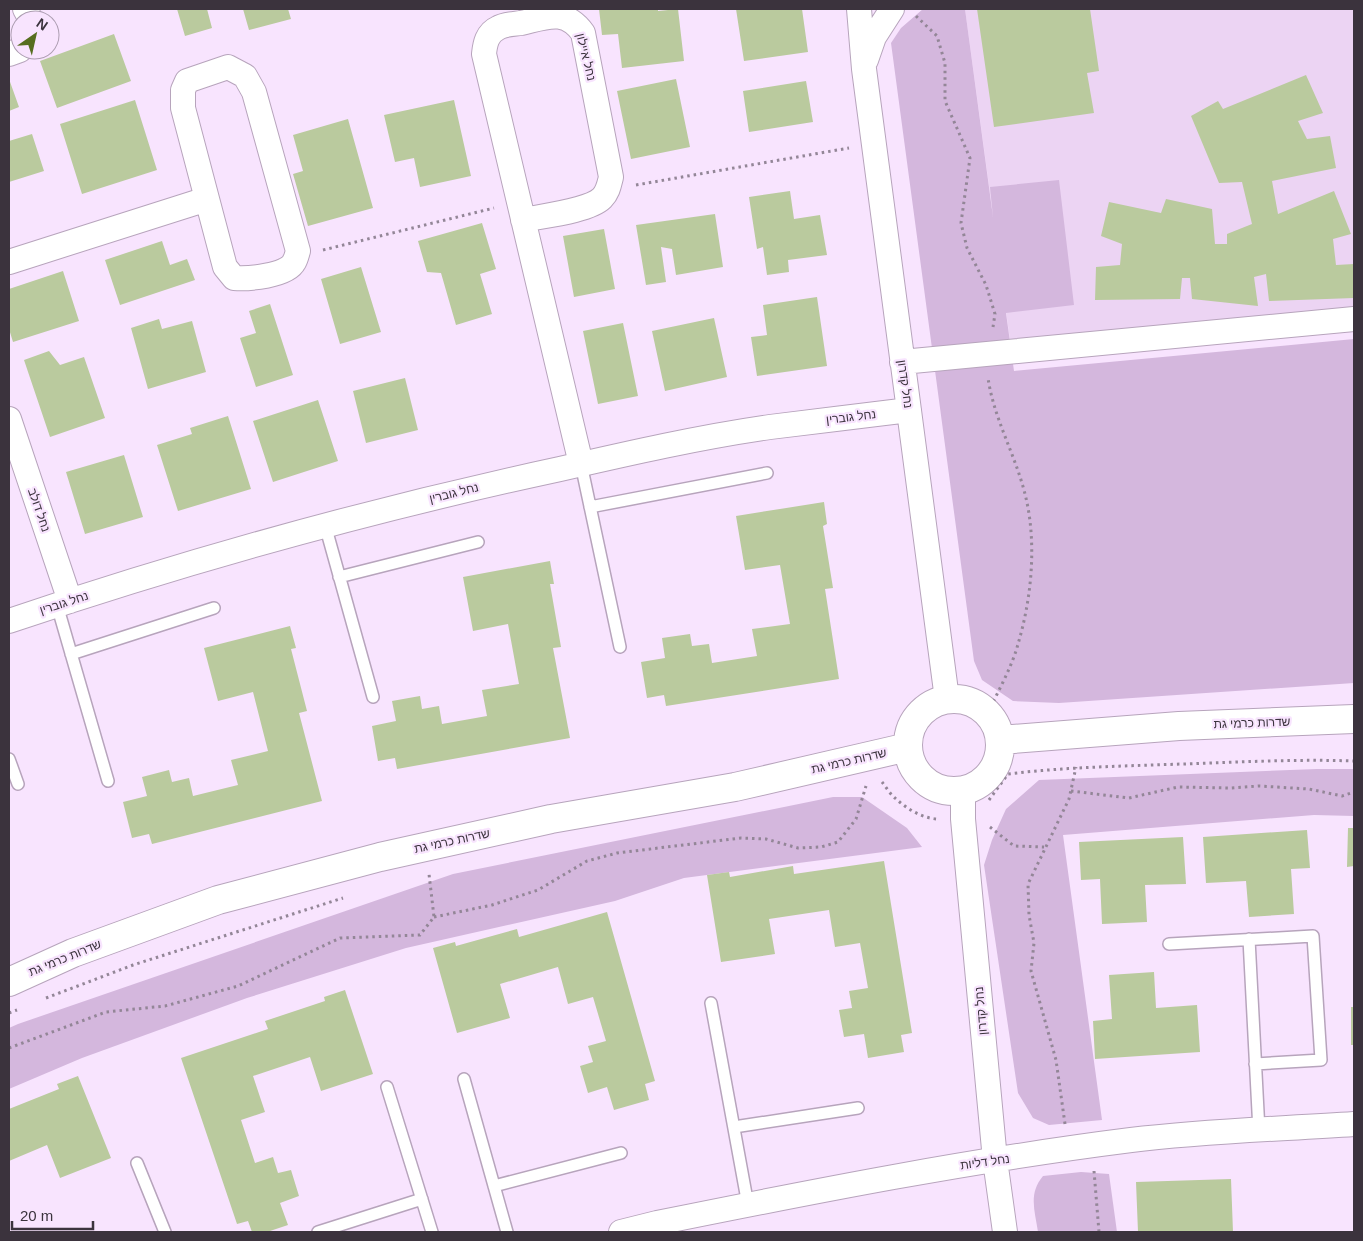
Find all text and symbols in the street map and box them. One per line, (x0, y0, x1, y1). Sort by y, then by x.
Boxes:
north arrow (10, 10, 60, 60)
text: N (34, 15, 51, 34)
street label: נחל איילון (573, 32, 599, 82)
street label: נחל קדרון (895, 359, 915, 409)
street label: נחל גוברין (825, 407, 877, 427)
street label: נחל גוברין (428, 480, 480, 506)
street label: נחל דולב (25, 486, 53, 534)
street label: נחל גוברין (38, 589, 90, 617)
street label: שדרות כרמי גת (1213, 715, 1291, 731)
street label: שדרות כרמי גת (810, 745, 888, 776)
street label: שדרות כרמי גת (413, 826, 491, 856)
street label: שדרות כרמי גת (27, 937, 104, 979)
street label: נחל קדרון (972, 986, 990, 1036)
street label: נחל דליות (959, 1152, 1011, 1172)
scale bar (12, 1198, 94, 1230)
text: 20 m (20, 1207, 53, 1224)

